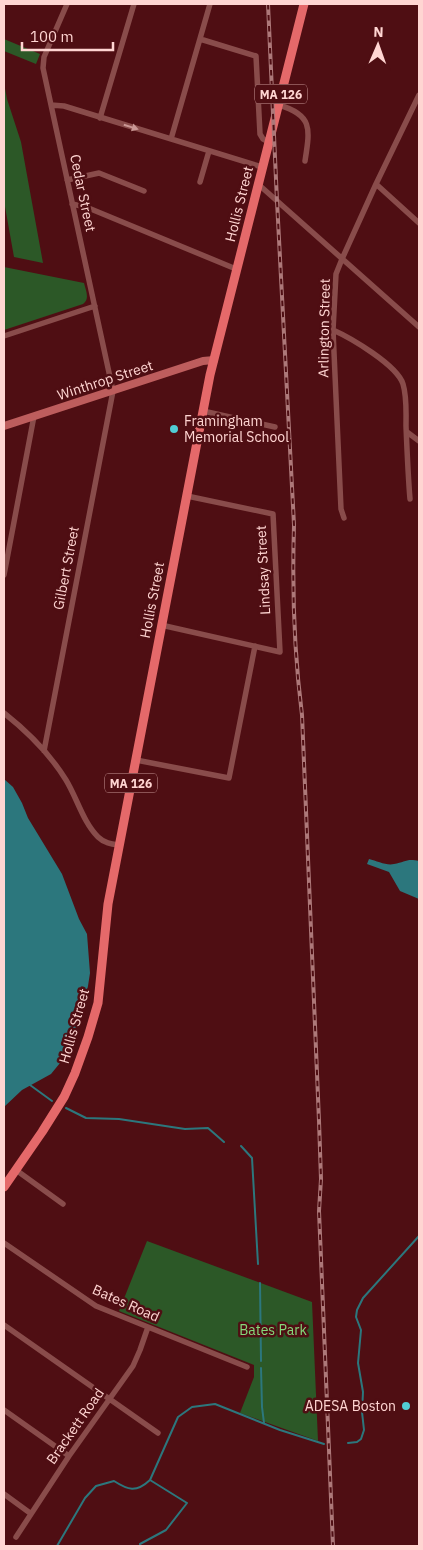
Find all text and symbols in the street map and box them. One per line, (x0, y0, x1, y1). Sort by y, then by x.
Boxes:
scale bar (22, 20, 114, 52)
north arrow (353, 20, 403, 70)
text: N (373, 23, 384, 41)
text: 100 m (30, 27, 74, 46)
road number: MA 126 (255, 85, 307, 104)
one-way arrow (124, 123, 139, 131)
street label: Cedar Street (66, 153, 100, 233)
street label: Hollis Street (221, 164, 257, 244)
street label: Arlington Street (314, 278, 334, 378)
street label: Winthrop Street (55, 356, 155, 404)
place label: Framingham Memorial School (184, 412, 289, 446)
marker: Framingham Memorial School (168, 423, 180, 435)
street label: Gilbert Street (49, 525, 83, 611)
street label: Lindsay Street (252, 525, 274, 615)
street label: Hollis Street (136, 560, 168, 640)
road number: MA 126 (105, 774, 157, 792)
street label: Hollis Street (55, 986, 93, 1066)
street label: Bates Road (90, 1280, 162, 1326)
park label: Bates Park (239, 1321, 307, 1339)
street label: Brackett Road (42, 1384, 108, 1468)
place label: ADESA Boston (305, 1397, 396, 1415)
marker: ADESA Boston (400, 1400, 412, 1412)

